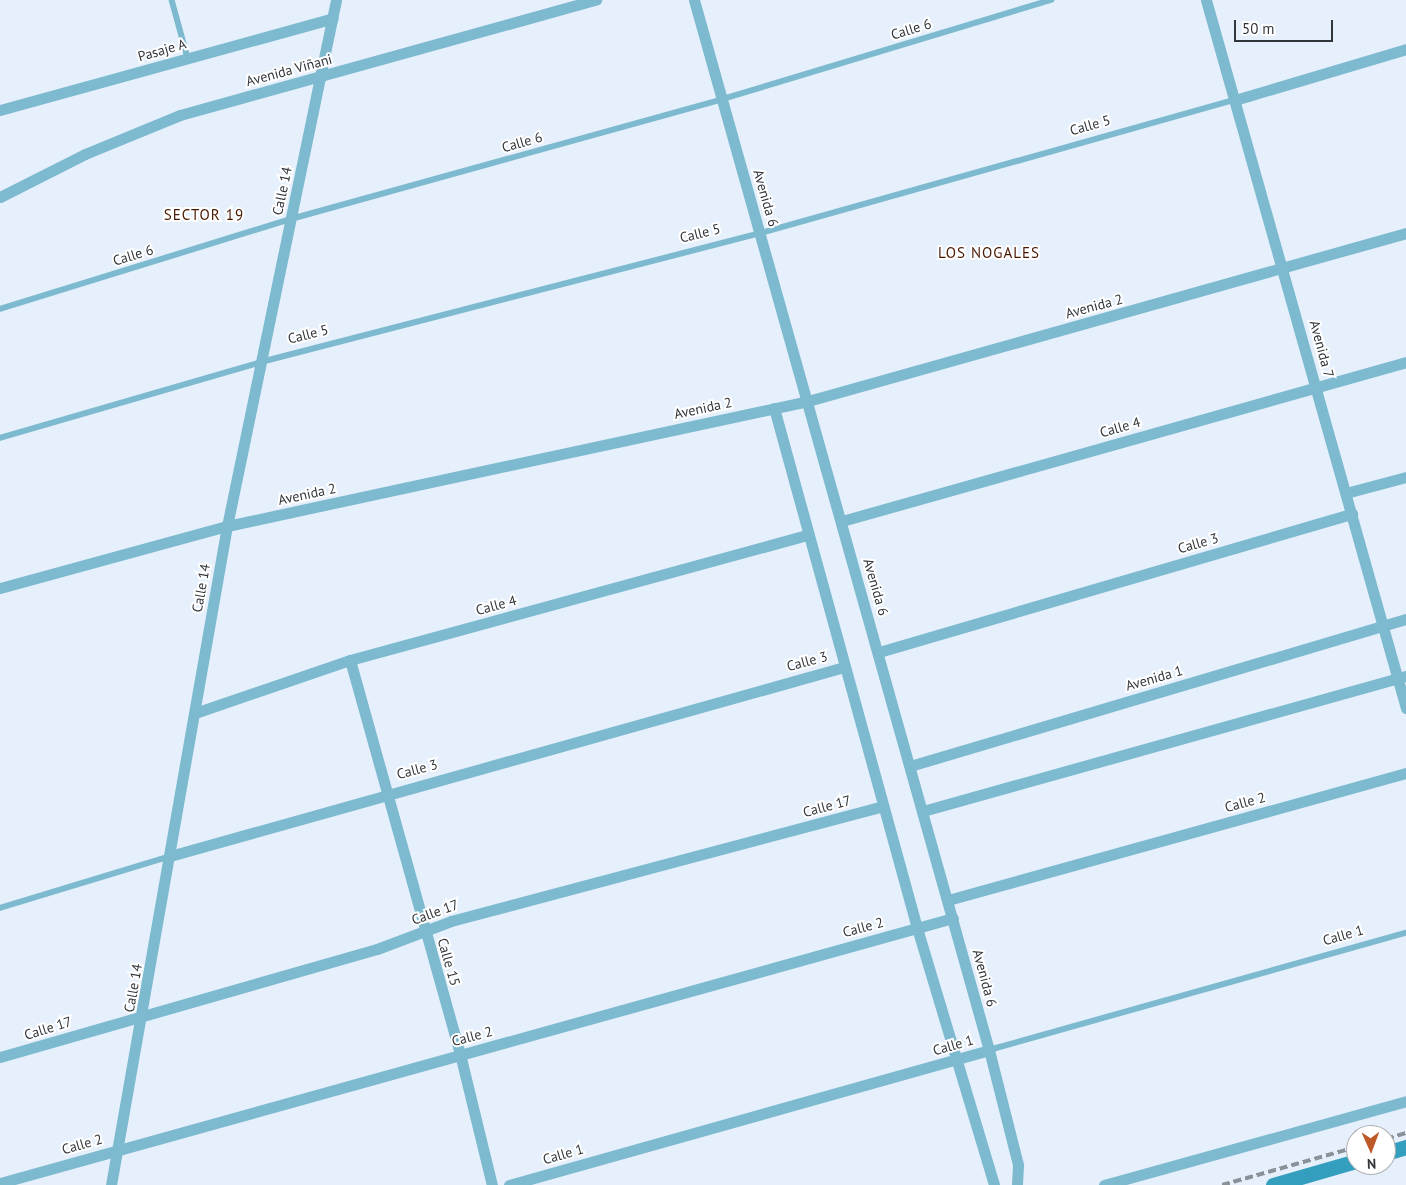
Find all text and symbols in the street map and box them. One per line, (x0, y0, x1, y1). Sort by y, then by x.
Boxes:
scale bar (1236, 10, 1335, 42)
street label: Calle 6 (889, 15, 933, 43)
text: 50 m (1242, 19, 1275, 38)
street label: Pasaje A (136, 35, 188, 65)
street label: Avenida Viñani (244, 50, 334, 90)
street label: Calle 5 (1068, 111, 1112, 139)
street label: Calle 6 (500, 128, 544, 156)
street label: Calle 14 (269, 165, 295, 217)
street label: Avenida 6 (750, 167, 782, 229)
district label: SECTOR 19 (163, 206, 245, 224)
street label: Calle 5 (678, 220, 722, 246)
street label: Calle 6 (111, 241, 155, 269)
district label: LOS NOGALES (937, 244, 1041, 262)
street label: Avenida 2 (1063, 290, 1125, 322)
street label: Avenida 7 (1306, 318, 1338, 380)
street label: Calle 5 (286, 321, 330, 347)
street label: Avenida 2 (673, 394, 733, 422)
street label: Calle 4 (1098, 413, 1142, 441)
street label: Avenida 2 (277, 480, 337, 508)
street label: Calle 3 (1176, 529, 1220, 557)
street label: Avenida 6 (860, 556, 892, 618)
street label: Calle 14 (188, 562, 214, 614)
street label: Calle 4 (474, 592, 518, 618)
street label: Calle 3 (785, 648, 829, 674)
street label: Avenida 1 (1123, 662, 1185, 694)
street label: Calle 3 (395, 756, 439, 782)
street label: Calle 2 (1223, 789, 1267, 815)
street label: Calle 17 (801, 792, 853, 820)
street label: Calle 17 (409, 896, 461, 928)
street label: Calle 2 (841, 914, 885, 940)
street label: Calle 1 (1321, 921, 1365, 949)
street label: Calle 15 (434, 936, 464, 988)
street label: Avenida 6 (969, 947, 1001, 1009)
street label: Calle 14 (120, 962, 146, 1014)
street label: Calle 17 (22, 1013, 74, 1043)
street label: Calle 2 (450, 1023, 494, 1049)
street label: Calle 1 (931, 1031, 975, 1059)
north arrow (1346, 1125, 1396, 1175)
street label: Calle 2 (60, 1130, 104, 1158)
street label: Calle 1 (541, 1140, 585, 1168)
text: N (1367, 1155, 1376, 1173)

